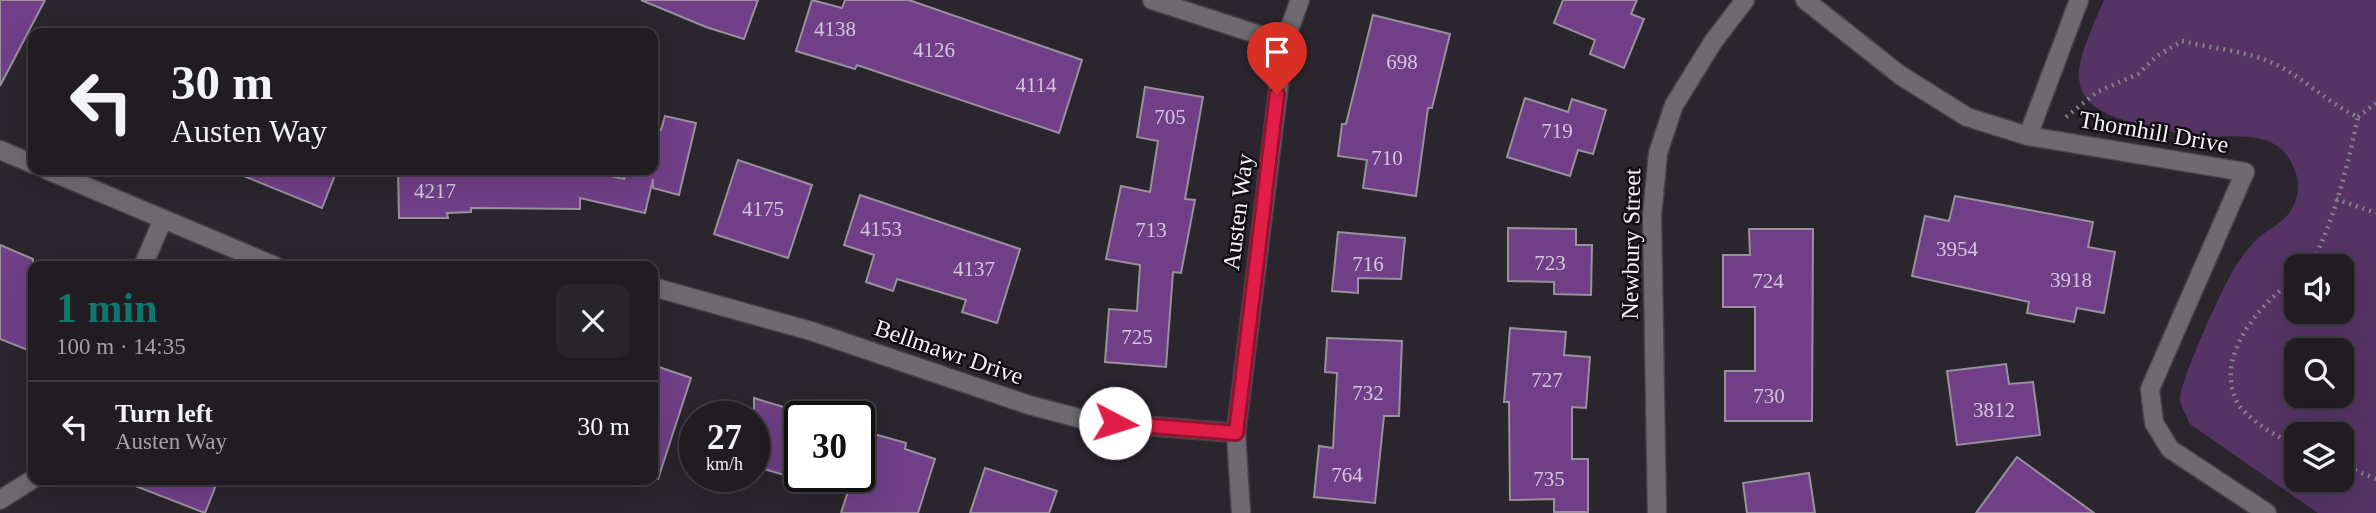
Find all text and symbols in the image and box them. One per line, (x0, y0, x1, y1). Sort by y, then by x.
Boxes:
house number: 4138 (814, 17, 856, 41)
pin (1247, 22, 1307, 94)
icon: arrive (1258, 33, 1296, 71)
house number: 4126 (913, 38, 955, 62)
house number: 698 (1386, 50, 1418, 74)
text: 30 m (171, 55, 273, 110)
icon: left (56, 56, 147, 147)
house number: 4114 (1015, 73, 1057, 97)
house number: 705 (1154, 105, 1186, 129)
street label: Thornhill Drive (2077, 106, 2231, 158)
text: Austen Way (171, 113, 327, 149)
house number: 719 (1541, 119, 1573, 143)
house number: 710 (1371, 146, 1403, 170)
street label: Austen Way (1218, 152, 1258, 272)
street label: Newbury Street (1617, 168, 1645, 320)
house number: 4217 (414, 179, 456, 203)
house number: 4175 (742, 197, 784, 221)
house number: 4153 (860, 217, 902, 241)
house number: 713 (1135, 218, 1167, 242)
house number: 3954 (1936, 237, 1979, 261)
house number: 723 (1534, 251, 1566, 275)
house number: 716 (1352, 252, 1384, 276)
map controls (2284, 254, 2354, 492)
button: sound (2284, 254, 2354, 324)
house number: 4137 (953, 257, 995, 281)
house number: 3918 (2050, 268, 2092, 292)
house number: 724 (1752, 269, 1784, 293)
button: close (556, 284, 630, 358)
text: 1 min (56, 285, 158, 331)
street label: Bellmawr Drive (871, 314, 1027, 390)
house number: 725 (1121, 325, 1153, 349)
text: 100 m · 14:35 (56, 334, 186, 359)
button: search (2284, 338, 2354, 408)
house number: 727 (1531, 368, 1563, 392)
house number: 732 (1352, 381, 1384, 405)
house number: 730 (1753, 384, 1785, 408)
position arrow (1078, 386, 1152, 460)
house number: 3812 (1973, 398, 2015, 422)
text: Turn left (115, 399, 213, 428)
speed limit sign: 30 (784, 401, 875, 492)
icon: left (56, 408, 94, 446)
text: 30 m (577, 412, 630, 441)
text: 27 (707, 418, 742, 457)
button: layers (2284, 422, 2354, 492)
text: Austen Way (115, 429, 227, 454)
text: km/h (706, 454, 743, 474)
house number: 764 (1331, 463, 1363, 487)
house number: 735 (1533, 467, 1565, 491)

